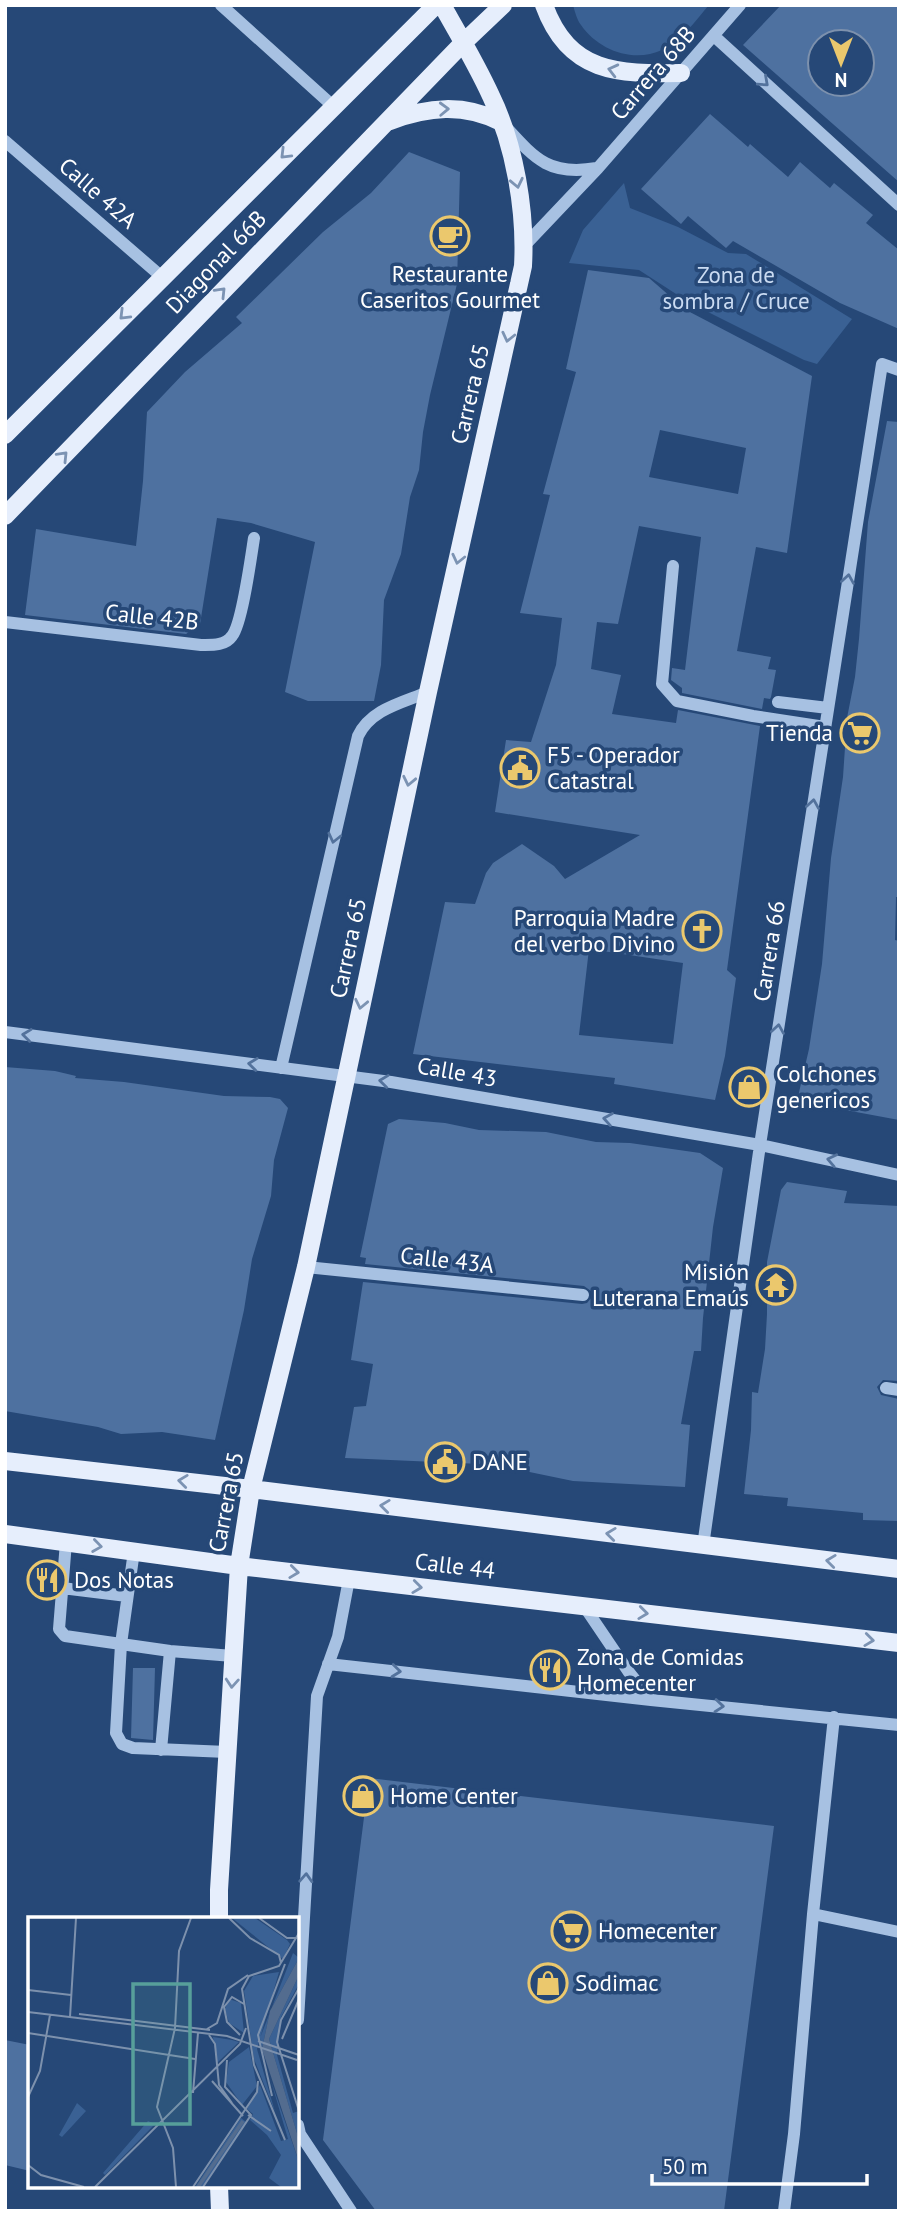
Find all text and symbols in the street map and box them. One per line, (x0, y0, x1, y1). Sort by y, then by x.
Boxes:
street label: Carrera 68B (604, 20, 701, 126)
north arrow (806, 28, 876, 98)
one-way arrow (607, 64, 619, 78)
text: N (835, 68, 847, 92)
one-way arrow (756, 74, 769, 86)
one-way arrow (438, 101, 449, 116)
one-way arrow (281, 146, 294, 159)
street label: Calle 42A (53, 151, 144, 235)
one-way arrow (509, 177, 523, 189)
street label: Diagonal 66B (159, 204, 272, 319)
cafe icon: Restaurante Caseritos Gourmet (429, 215, 471, 257)
place label: Restaurante Caseritos Gourmet (360, 259, 540, 314)
park label: Zona de sombra / Cruce (662, 260, 810, 315)
one-way arrow (213, 288, 226, 301)
one-way arrow (120, 307, 133, 320)
one-way arrow (502, 331, 516, 343)
street label: Carrera 65 (444, 341, 495, 447)
one-way arrow (54, 451, 67, 464)
one-way arrow (452, 553, 466, 565)
one-way arrow (840, 573, 855, 585)
street label: Calle 42B (104, 597, 200, 636)
supermarket icon: Tienda (839, 712, 881, 754)
place label: Tienda (766, 718, 833, 747)
place label: F5 - Operador Catastral (547, 740, 680, 795)
public building icon: F5 - Operador Catastral (499, 747, 541, 789)
one-way arrow (402, 775, 417, 787)
one-way arrow (805, 798, 820, 810)
one-way arrow (328, 832, 342, 844)
street label: Carrera 65 (323, 895, 372, 1001)
street label: Carrera 66 (746, 898, 791, 1004)
place label: Parroquia Madre del verbo Divino (514, 903, 675, 958)
church icon: Parroquia Madre del verbo Divino (681, 910, 723, 952)
one-way arrow (354, 998, 369, 1010)
one-way arrow (770, 1023, 785, 1035)
one-way arrow (21, 1028, 33, 1043)
street label: Calle 43 (415, 1050, 499, 1093)
one-way arrow (247, 1057, 259, 1072)
place label: Colchones genericos (776, 1059, 877, 1114)
shop icon: Colchones genericos (728, 1066, 770, 1108)
one-way arrow (378, 1074, 390, 1089)
one-way arrow (602, 1112, 614, 1127)
one-way arrow (826, 1154, 838, 1169)
street label: Calle 43A (399, 1240, 496, 1279)
place label: Misión Luterana Emaús (592, 1257, 749, 1312)
temple icon: Misión Luterana Emaús (755, 1264, 797, 1306)
public building icon: DANE (424, 1441, 466, 1483)
place label: DANE (472, 1447, 528, 1476)
street label: Carrera 65 (202, 1449, 249, 1555)
one-way arrow (177, 1474, 188, 1489)
one-way arrow (379, 1498, 391, 1513)
one-way arrow (605, 1527, 617, 1542)
one-way arrow (91, 1539, 103, 1554)
street label: Calle 44 (413, 1546, 497, 1585)
one-way arrow (825, 1553, 837, 1568)
restaurant icon: Dos Notas (26, 1559, 68, 1601)
place label: Dos Notas (74, 1565, 174, 1594)
one-way arrow (288, 1565, 300, 1580)
one-way arrow (411, 1579, 423, 1594)
one-way arrow (637, 1606, 649, 1621)
one-way arrow (863, 1632, 875, 1647)
place label: Zona de Comidas Homecenter (577, 1642, 744, 1697)
restaurant icon: Zona de Comidas Homecenter (529, 1649, 571, 1691)
one-way arrow (390, 1664, 401, 1679)
one-way arrow (224, 1678, 239, 1689)
one-way arrow (713, 1699, 725, 1714)
shop icon: Home Center (342, 1775, 384, 1817)
place label: Home Center (390, 1781, 518, 1810)
one-way arrow (298, 1873, 313, 1884)
supermarket icon: Homecenter (550, 1910, 592, 1952)
place label: Homecenter (598, 1916, 717, 1945)
inset map (28, 1917, 299, 2188)
shop icon: Sodimac (527, 1962, 569, 2004)
place label: Sodimac (575, 1968, 659, 1997)
scale bar (652, 2142, 867, 2186)
text: 50 m (662, 2153, 708, 2180)

